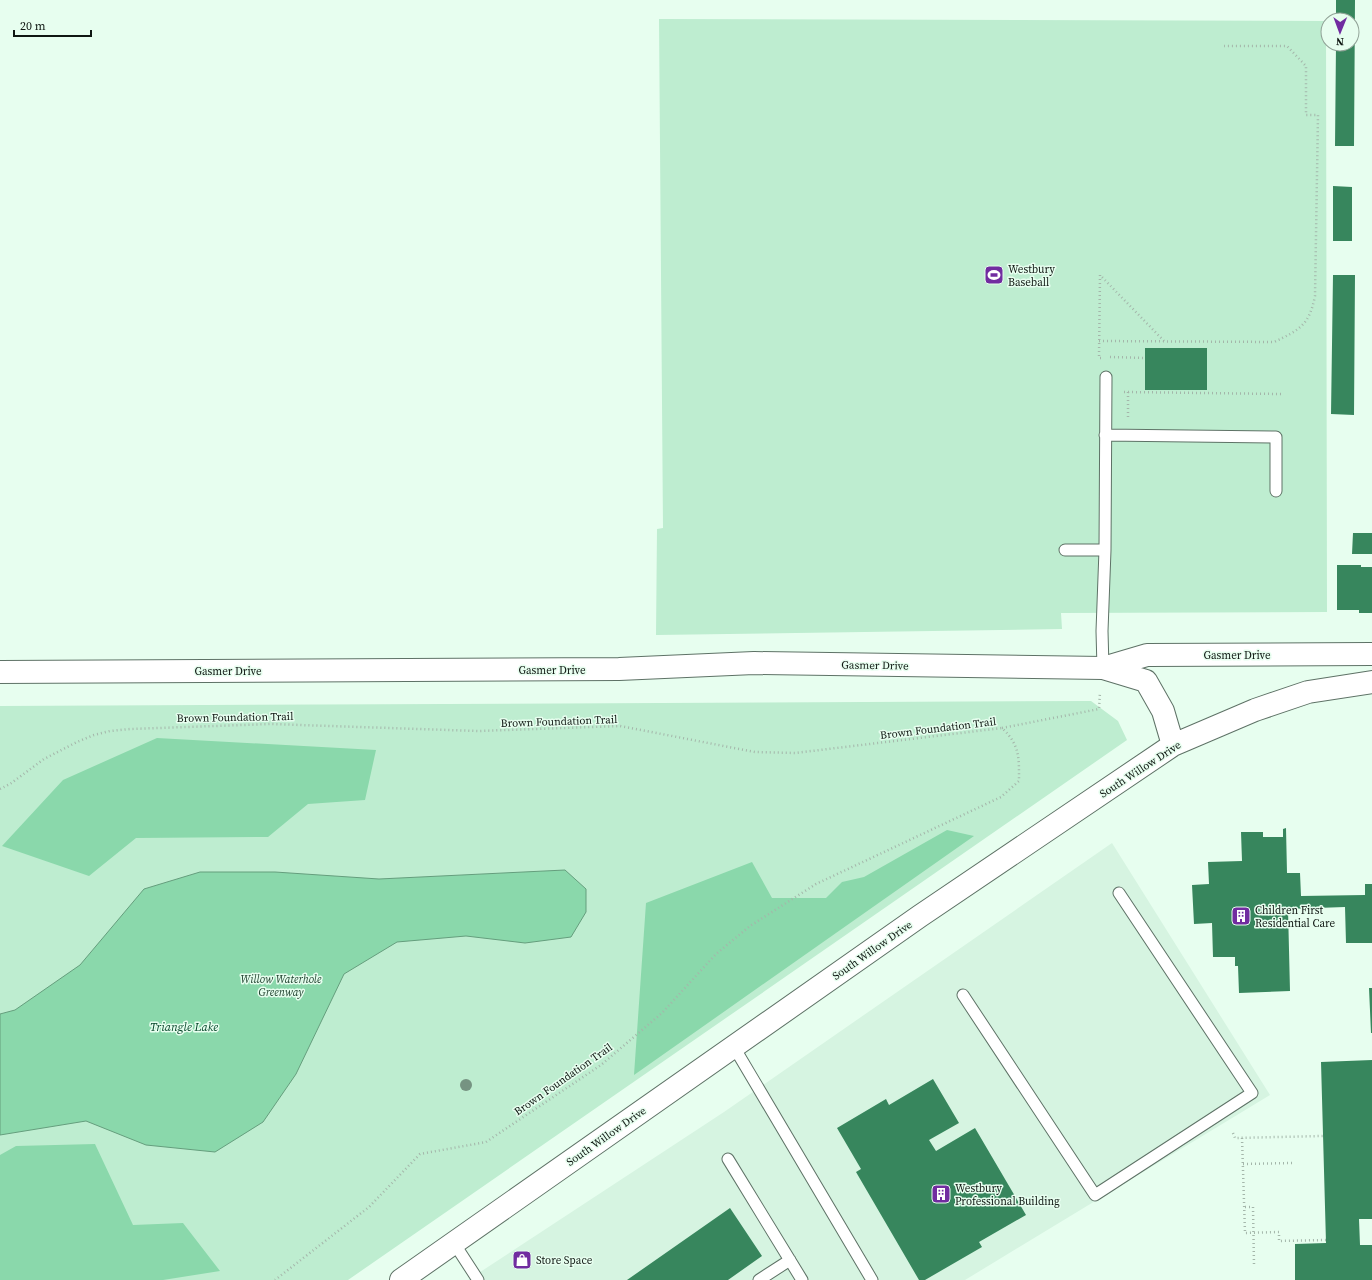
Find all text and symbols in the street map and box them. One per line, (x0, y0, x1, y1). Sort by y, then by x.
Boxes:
scale bar (14, 12, 91, 38)
north arrow (1320, 12, 1360, 52)
text: 20 m (20, 18, 46, 34)
text: N (1336, 34, 1344, 49)
place label: Westbury Baseball (1008, 262, 1055, 290)
sports icon: Westbury Baseball (983, 264, 1005, 286)
street label: Gasmer Drive (1203, 648, 1271, 663)
street label: Gasmer Drive (841, 657, 909, 674)
street label: Gasmer Drive (518, 663, 586, 678)
street label: Gasmer Drive (194, 664, 262, 679)
street label: Brown Foundation Trail (177, 709, 293, 726)
street label: Brown Foundation Trail (500, 712, 618, 731)
street label: Brown Foundation Trail (879, 714, 997, 743)
street label: South Willow Drive (1097, 737, 1184, 801)
place label: Children First Residential Care (1255, 903, 1335, 931)
building icon: Children First Residential Care (1230, 905, 1252, 927)
street label: South Willow Drive (829, 917, 915, 984)
park label: Willow Waterhole Greenway (241, 972, 322, 1000)
water label: Triangle Lake (150, 1019, 218, 1035)
street label: Brown Foundation Trail (511, 1040, 615, 1119)
street label: South Willow Drive (563, 1103, 649, 1170)
place label: Westbury Professional Building (955, 1181, 1060, 1209)
building icon: Westbury Professional Building (930, 1183, 952, 1205)
shop icon: Store Space (511, 1249, 533, 1271)
place label: Store Space (536, 1253, 593, 1268)

